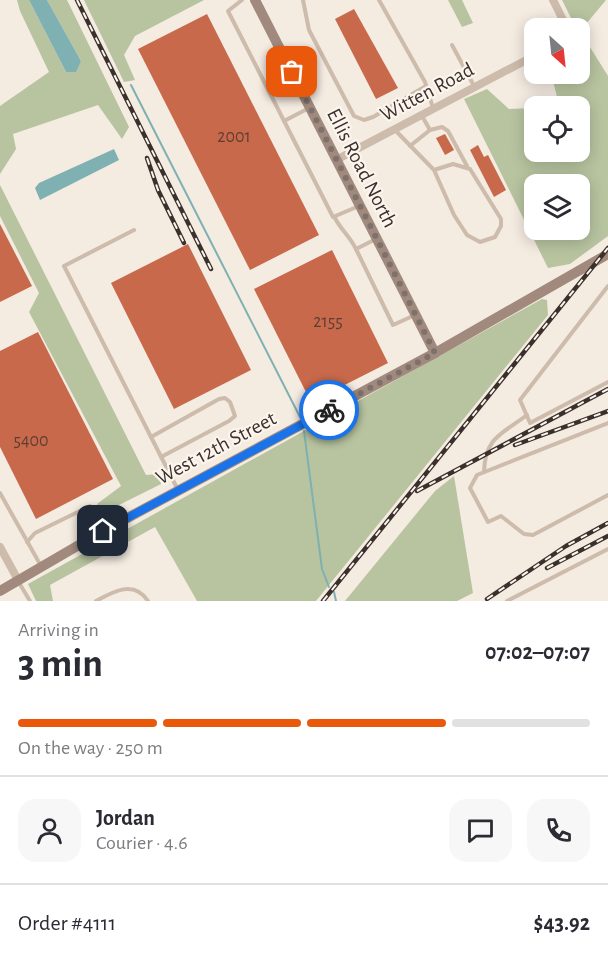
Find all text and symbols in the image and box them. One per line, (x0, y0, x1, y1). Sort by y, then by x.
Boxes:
north arrow (524, 18, 590, 84)
map controls (524, 18, 590, 240)
pin (266, 46, 317, 97)
icon: bag (275, 55, 308, 88)
street label: Witten Road (377, 59, 477, 125)
button: locate (524, 96, 590, 162)
street label: Ellis Road North (323, 105, 401, 231)
house number: 2001 (217, 128, 251, 146)
button: layers (524, 174, 590, 240)
house number: 2155 (313, 313, 343, 331)
courier (299, 380, 359, 440)
icon: bike (313, 394, 346, 427)
street label: West 12th Street (152, 407, 280, 488)
house number: 5400 (13, 432, 49, 450)
pin (77, 505, 128, 556)
icon: home (86, 514, 119, 547)
text: Arriving in (18, 620, 99, 640)
text: 07:02–07:07 (485, 641, 590, 663)
text: 3 min (18, 645, 103, 684)
text: On the way · 250 m (18, 738, 163, 758)
button: person (18, 799, 81, 862)
button: chat (449, 799, 512, 862)
button: phone (527, 799, 590, 862)
text: Jordan (96, 807, 155, 829)
text: Courier · 4.6 (96, 833, 188, 853)
text: Order #4111 (18, 912, 116, 934)
text: $43.92 (534, 912, 590, 934)

